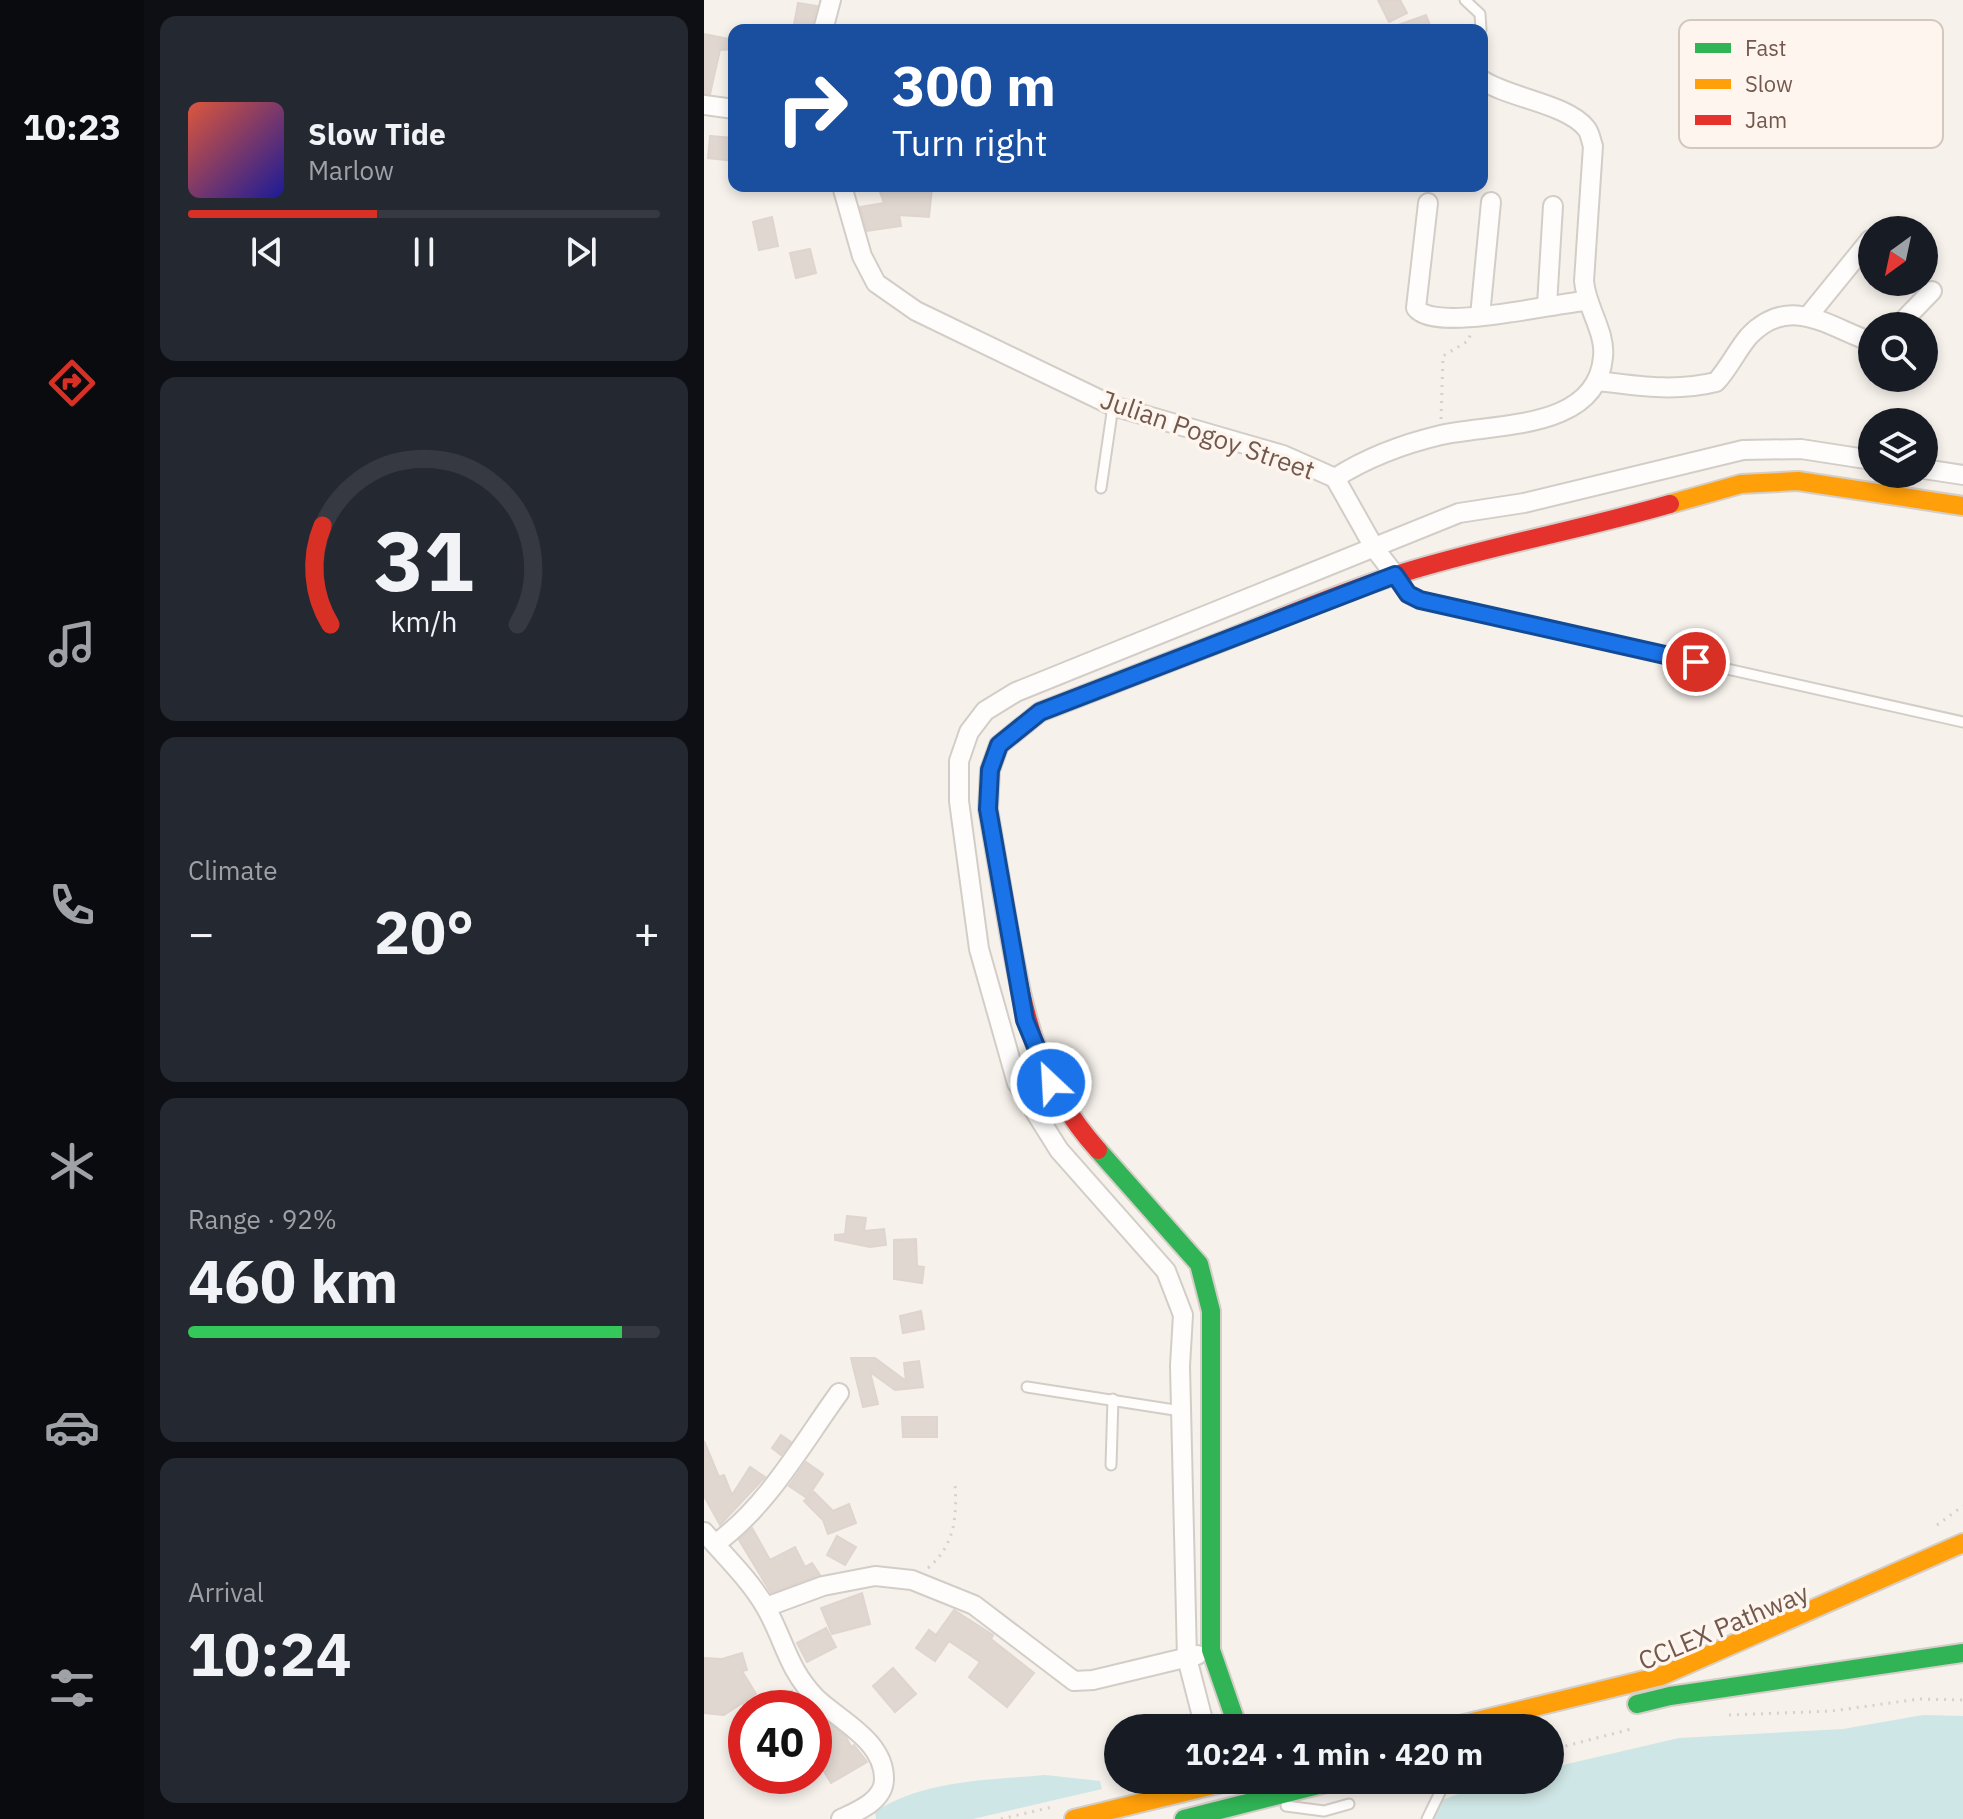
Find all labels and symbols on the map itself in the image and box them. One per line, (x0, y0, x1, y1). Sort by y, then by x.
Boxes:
legend (1679, 20, 1943, 148)
text: Fast (1745, 33, 1786, 62)
text: Slow (1745, 69, 1793, 98)
text: Jam (1745, 105, 1787, 134)
north arrow (1858, 216, 1938, 296)
street label: Julian Pogoy Street (1096, 381, 1320, 487)
pin (1662, 628, 1730, 696)
position arrow (1009, 1041, 1093, 1125)
street label: CCLEX Pathway (1633, 1575, 1813, 1677)
speed limit sign: 40 (728, 1690, 832, 1794)

